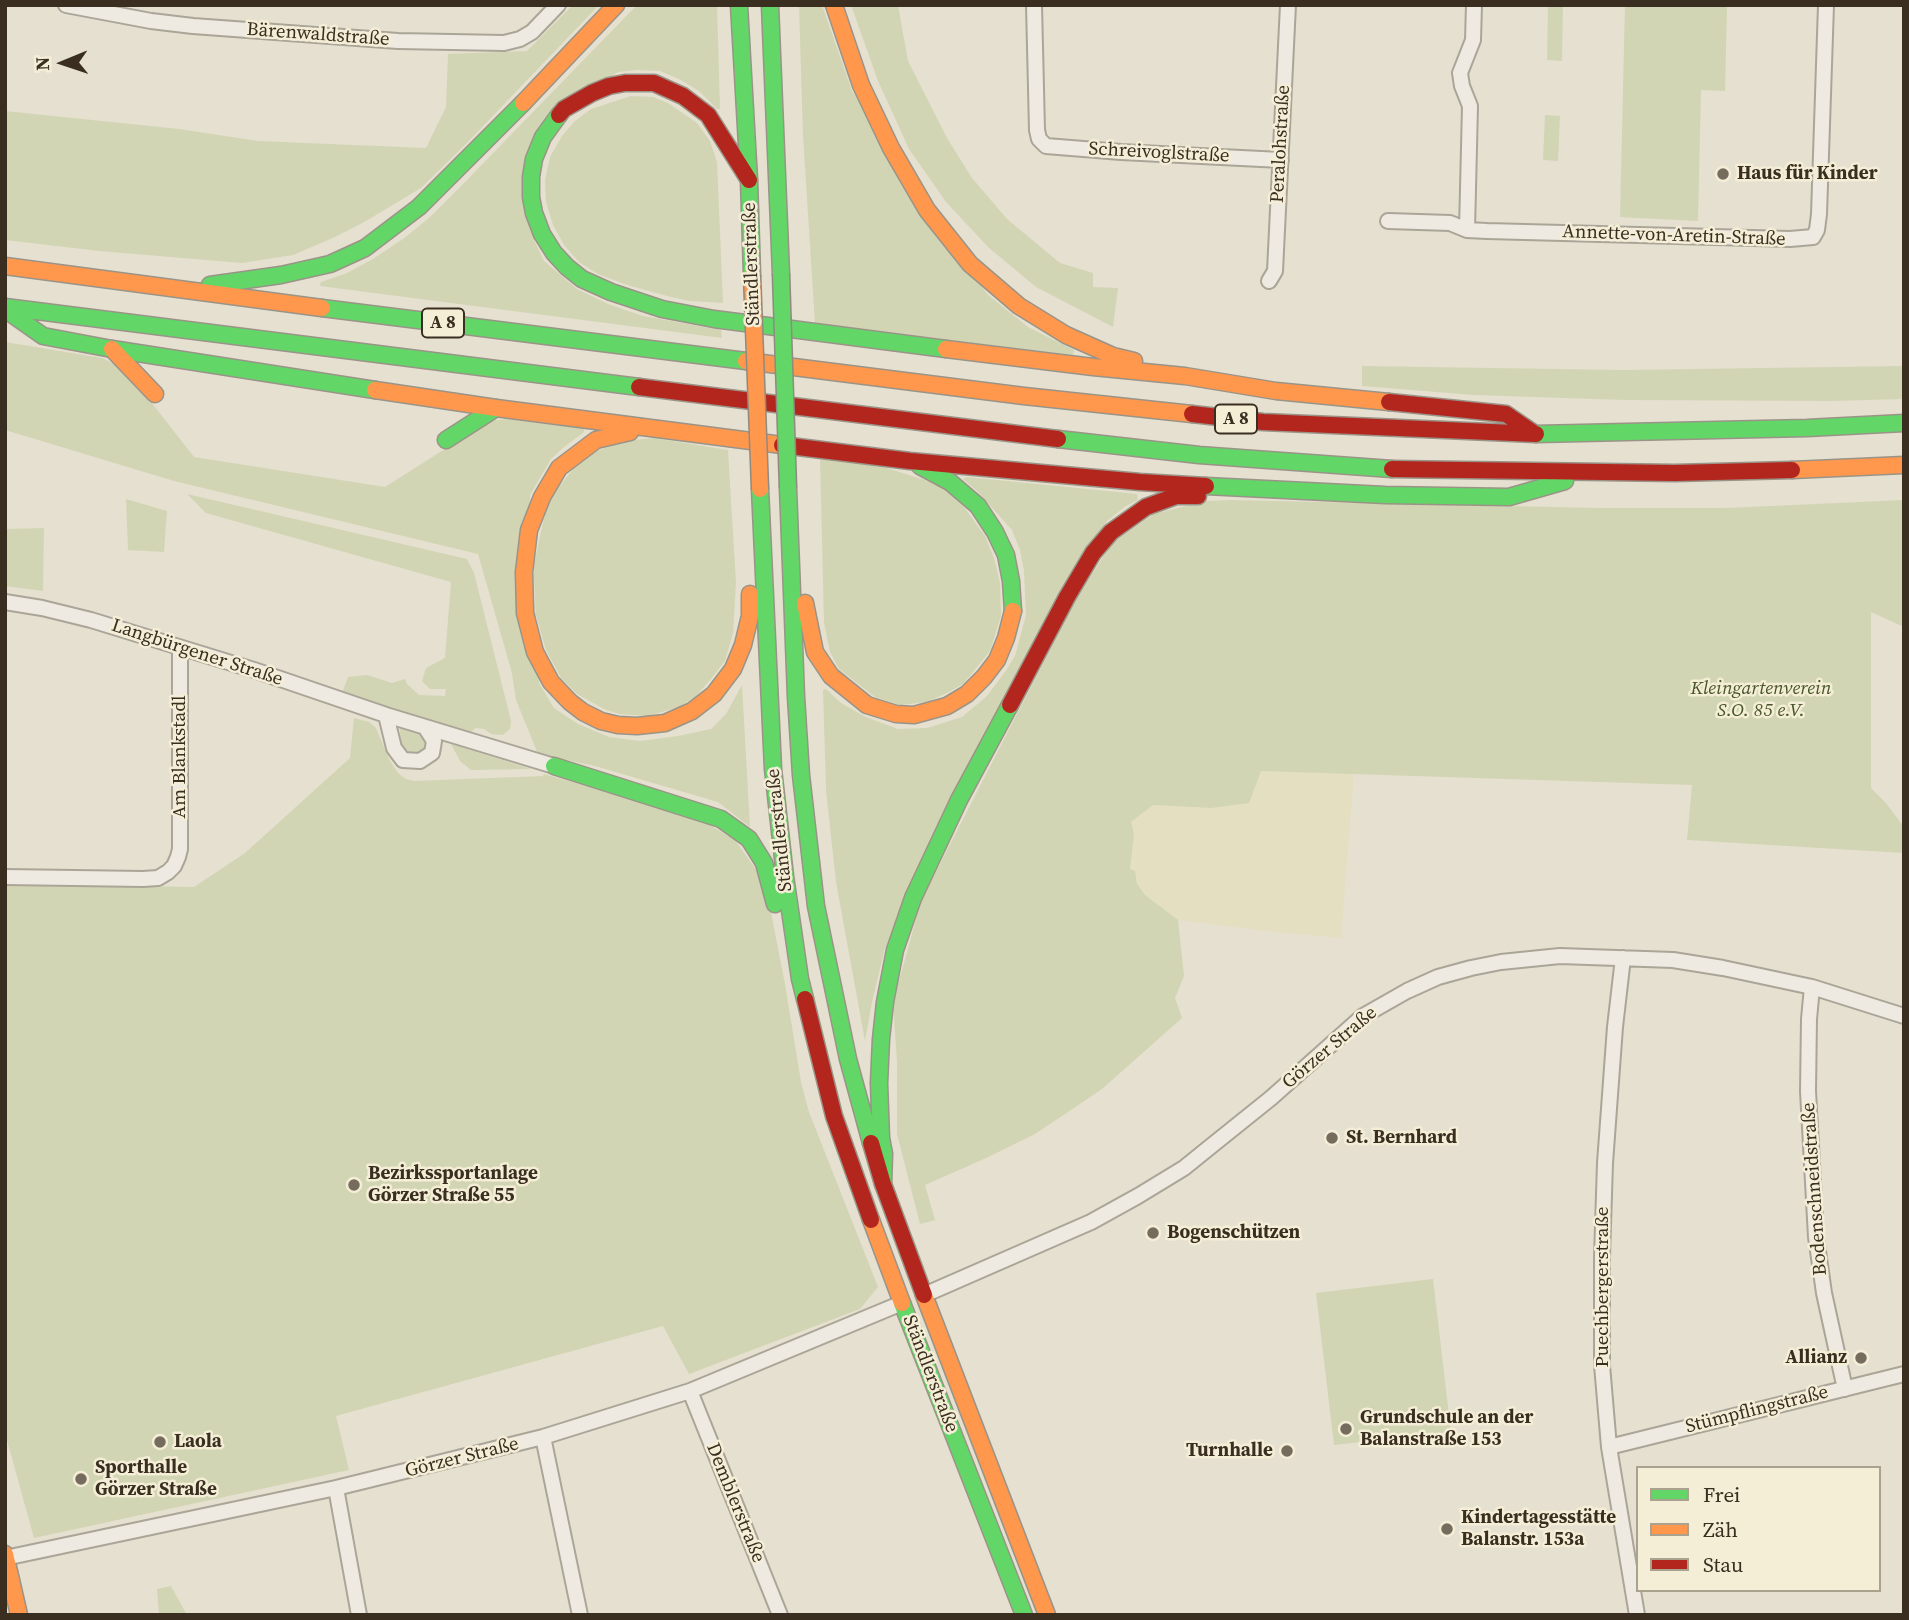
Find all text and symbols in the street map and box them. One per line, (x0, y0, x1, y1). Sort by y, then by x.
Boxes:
street label: Bärenwaldstraße (246, 19, 390, 51)
north arrow (28, 28, 98, 98)
text: N (29, 56, 55, 71)
street label: Peralohstraße (1267, 84, 1295, 204)
street label: Schreivoglstraße (1088, 138, 1230, 168)
place label: Haus für Kinder (1737, 163, 1877, 185)
marker: Haus für Kinder (1715, 166, 1731, 182)
street label: Ständlerstraße (738, 202, 766, 326)
street label: Annette-von-Aretin-Straße (1562, 221, 1786, 251)
road number: A 8 (422, 309, 464, 338)
road number: A 8 (1215, 404, 1257, 433)
street label: Langbürgener Straße (108, 615, 286, 691)
park label: Kleingartenverein S.O. 85 e.V. (1690, 678, 1832, 722)
street label: Am Blankstadl (169, 695, 191, 819)
street label: Ständlerstraße (762, 767, 798, 893)
street label: Görzer Straße (1278, 1002, 1382, 1094)
street label: Bodenschneidstraße (1798, 1102, 1832, 1276)
place label: St. Bernhard (1346, 1127, 1457, 1149)
marker: St. Bernhard (1324, 1130, 1340, 1146)
place label: Bezirkssportanlage Görzer Straße 55 (368, 1163, 538, 1207)
marker: Bezirkssportanlage Görzer Straße 55 (346, 1177, 362, 1193)
street label: Puechbergerstraße (1592, 1207, 1614, 1367)
place label: Bogenschützen (1167, 1222, 1300, 1244)
marker: Bogenschützen (1145, 1225, 1161, 1241)
street label: Ständlerstraße (897, 1312, 963, 1436)
place label: Allianz (1785, 1347, 1847, 1369)
marker: Allianz (1853, 1350, 1869, 1366)
street label: Stümpflingstraße (1683, 1381, 1831, 1439)
place label: Grundschule an der Balanstraße 153 (1360, 1407, 1533, 1451)
marker: Grundschule an der Balanstraße 153 (1338, 1421, 1354, 1437)
place label: Laola (174, 1431, 222, 1453)
street label: Görzer Straße (403, 1433, 521, 1483)
marker: Laola (152, 1434, 168, 1450)
street label: Demblerstraße (701, 1440, 769, 1566)
place label: Turnhalle (1186, 1440, 1273, 1462)
marker: Turnhalle (1279, 1443, 1295, 1459)
place label: Sporthalle Görzer Straße (95, 1457, 217, 1501)
legend (1636, 1466, 1881, 1592)
marker: Sporthalle Görzer Straße (73, 1471, 89, 1487)
text: Frei (1703, 1480, 1740, 1509)
place label: Kindertagesstätte Balanstr. 153a (1461, 1507, 1616, 1551)
text: Zäh (1703, 1515, 1738, 1544)
marker: Kindertagesstätte Balanstr. 153a (1439, 1521, 1455, 1537)
text: Stau (1703, 1550, 1743, 1579)

